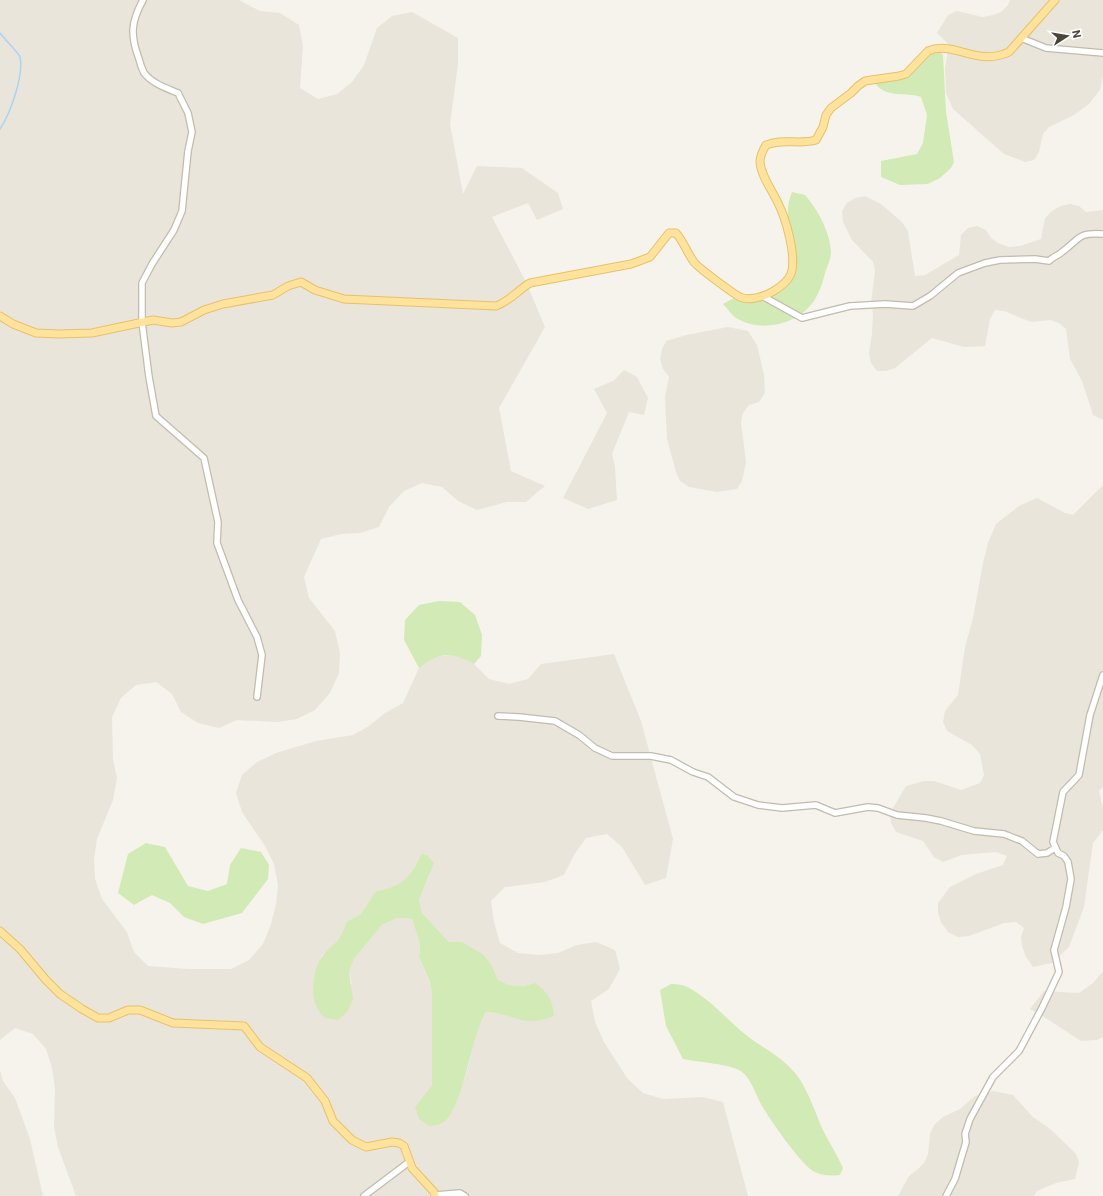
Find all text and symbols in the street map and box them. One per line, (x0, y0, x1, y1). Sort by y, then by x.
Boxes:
north arrow (1047, 16, 1087, 56)
text: N (1069, 29, 1084, 39)

